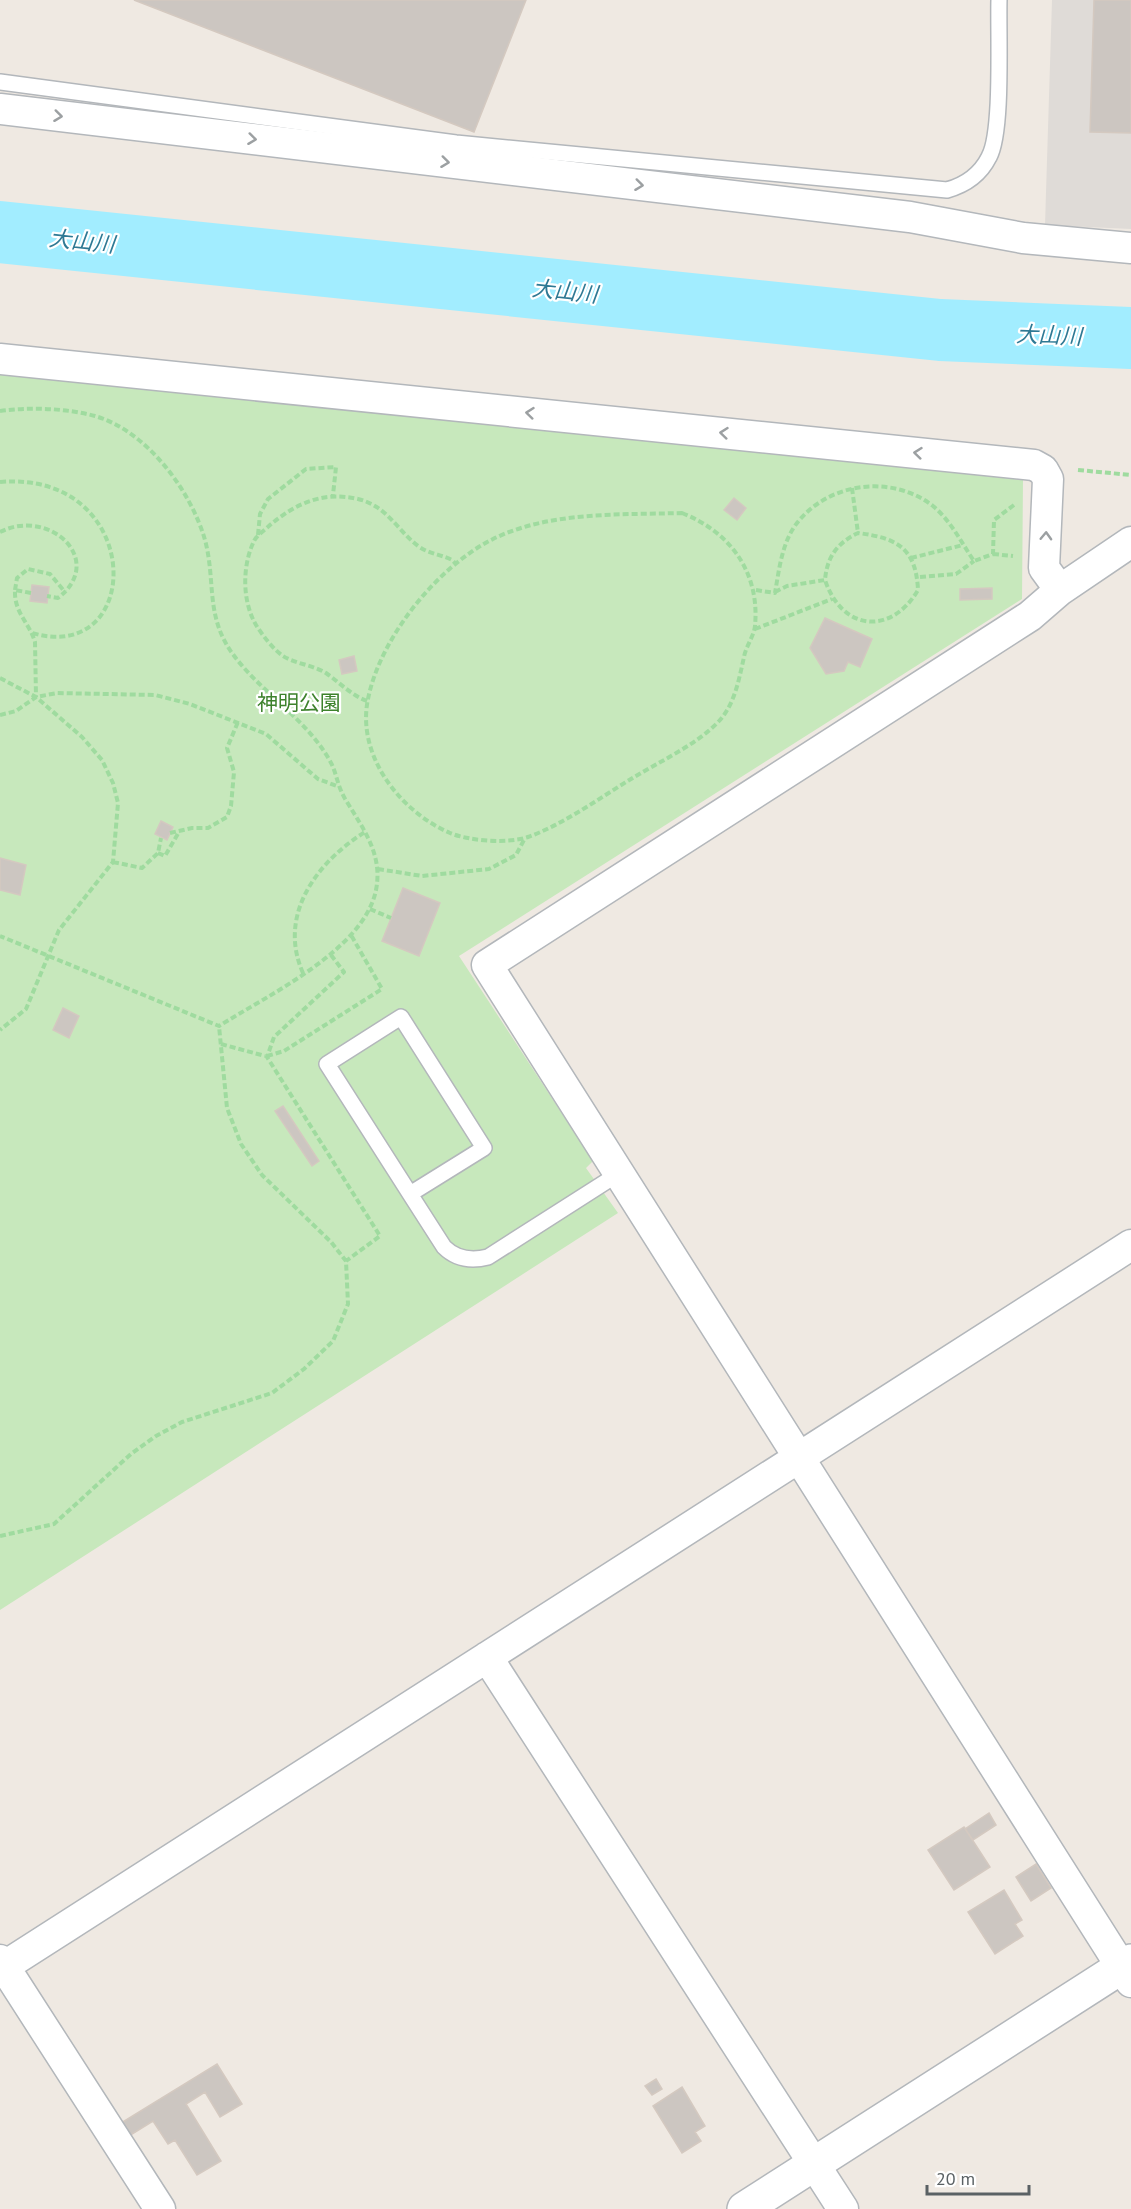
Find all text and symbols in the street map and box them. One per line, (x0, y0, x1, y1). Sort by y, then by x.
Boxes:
one-way arrow (54, 110, 63, 122)
one-way arrow (247, 133, 256, 145)
one-way arrow (441, 156, 450, 168)
one-way arrow (634, 178, 644, 191)
water label: 大山川 (48, 224, 118, 259)
water label: 大山川 (531, 274, 601, 309)
water label: 大山川 (1016, 320, 1084, 350)
one-way arrow (525, 407, 535, 420)
one-way arrow (719, 427, 728, 440)
one-way arrow (913, 447, 922, 460)
one-way arrow (1039, 532, 1052, 541)
park label: 神明公園 (257, 689, 341, 716)
scale bar (927, 2158, 1029, 2196)
text: 20 m (936, 2167, 975, 2190)

